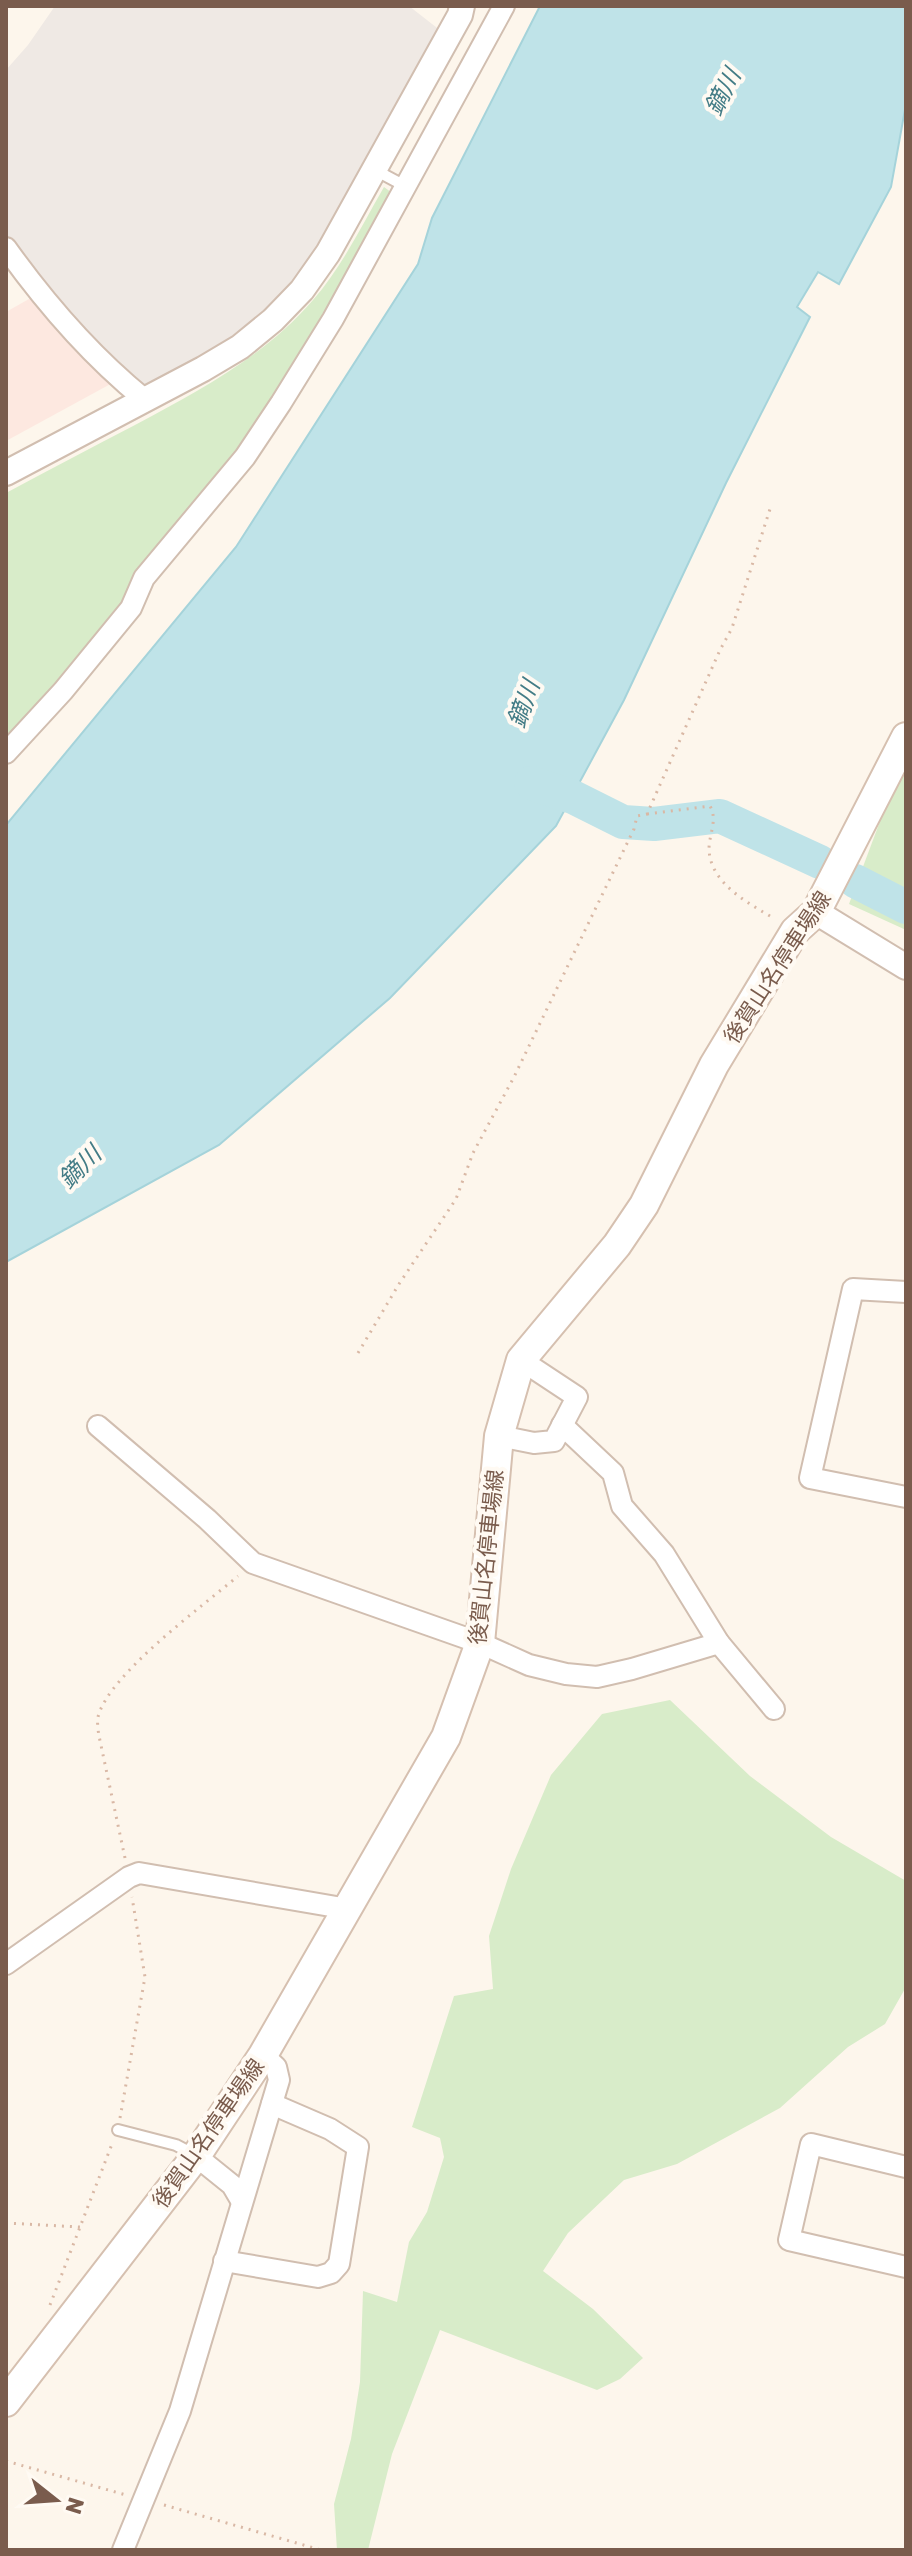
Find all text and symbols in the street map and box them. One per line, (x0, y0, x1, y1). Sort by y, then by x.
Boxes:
water label: 鏑川 (700, 62, 748, 120)
water label: 鏑川 (503, 674, 546, 731)
street label: 後賀山名停車場線 (718, 886, 837, 1048)
water label: 鏑川 (53, 1138, 109, 1194)
street label: 後賀山名停車場線 (464, 1468, 509, 1646)
street label: 後賀山名停車場線 (147, 2053, 270, 2213)
north arrow (16, 2460, 96, 2540)
text: N (59, 2494, 90, 2517)

